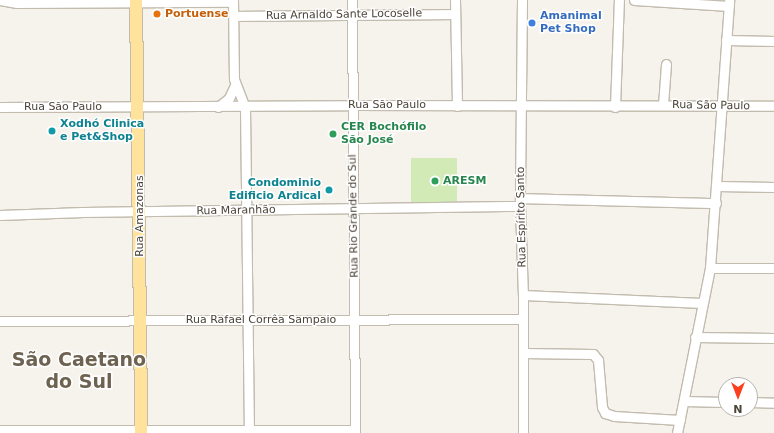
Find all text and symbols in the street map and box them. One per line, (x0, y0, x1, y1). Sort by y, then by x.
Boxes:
place label: Portuense (165, 7, 228, 21)
street label: Rua Arnaldo Sante Locoselle (266, 7, 422, 23)
marker: Portuense (152, 9, 162, 19)
place label: Amanimal Pet Shop (540, 10, 602, 36)
marker: Amanimal Pet Shop (527, 18, 537, 28)
street label: Rua São Paulo (348, 98, 426, 112)
street label: Rua São Paulo (672, 99, 750, 113)
street label: Rua São Paulo (24, 100, 102, 114)
place label: Xodhó Clinica e Pet&Shop (60, 118, 144, 144)
place label: CER Bochófilo São José (341, 121, 426, 147)
marker: Xodhó Clinica e Pet&Shop (47, 126, 57, 136)
marker: CER Bochófilo São José (328, 129, 338, 139)
street label: Rua Rio Grande do Sul (346, 154, 362, 278)
street label: Rua Espírito Santo (515, 166, 529, 268)
place label: ARESM (443, 174, 486, 188)
street label: Rua Amazonas (133, 175, 147, 257)
marker: ARESM (430, 176, 440, 186)
place label: Condominio Edificio Ardical (229, 177, 321, 203)
marker: Condominio Edificio Ardical (324, 185, 334, 195)
street label: Rua Maranhão (196, 204, 276, 218)
street label: Rua Rafael Corrêa Sampaio (186, 313, 336, 327)
district label: São Caetano do Sul (12, 349, 146, 393)
north arrow (718, 377, 758, 417)
text: N (733, 402, 743, 415)

